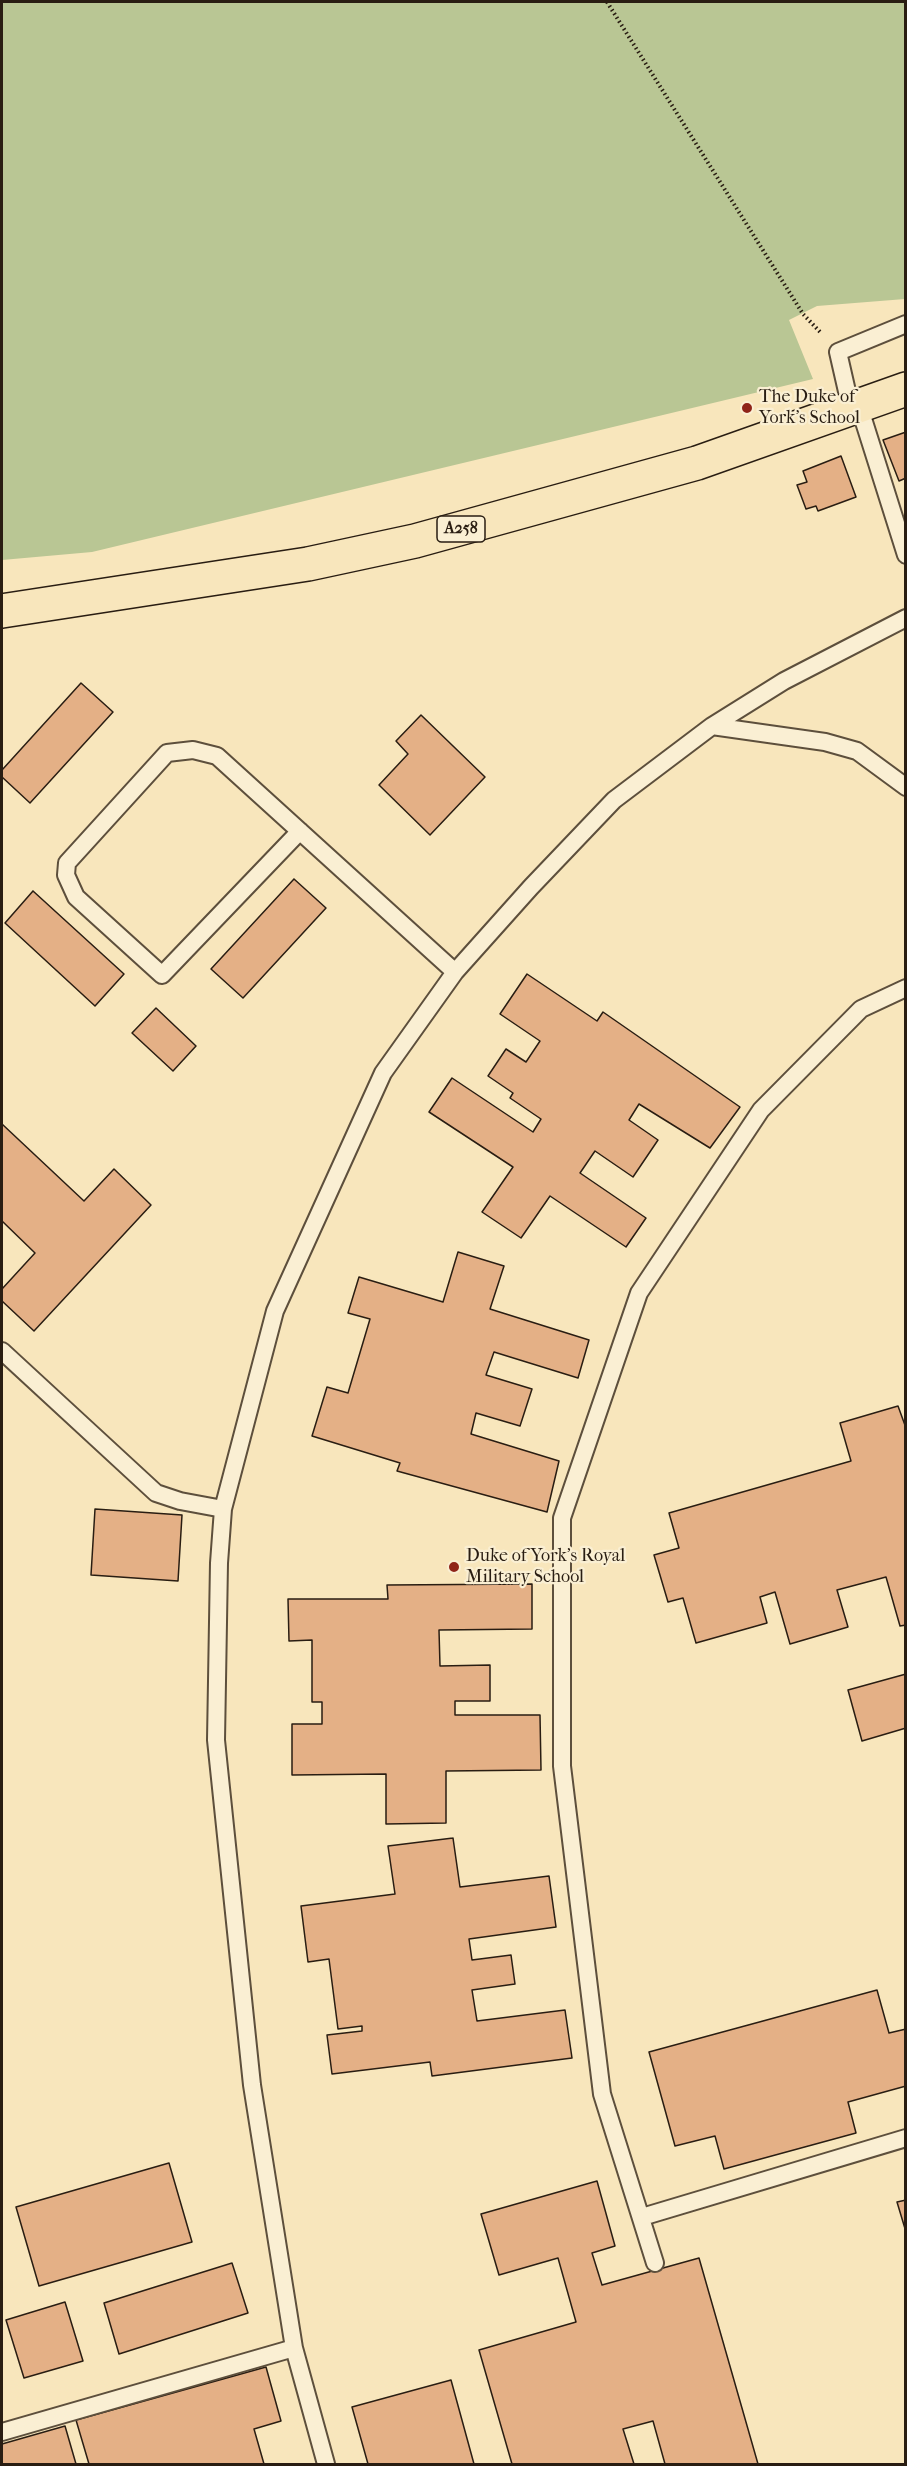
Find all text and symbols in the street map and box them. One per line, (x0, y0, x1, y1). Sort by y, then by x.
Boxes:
place label: The Duke of York's School (759, 387, 860, 430)
marker: The Duke of York's School (740, 401, 754, 415)
road number: A258 (437, 516, 485, 542)
place label: Duke of York's Royal Military School (466, 1546, 625, 1588)
marker: Duke of York's Royal Military School (447, 1560, 461, 1574)

